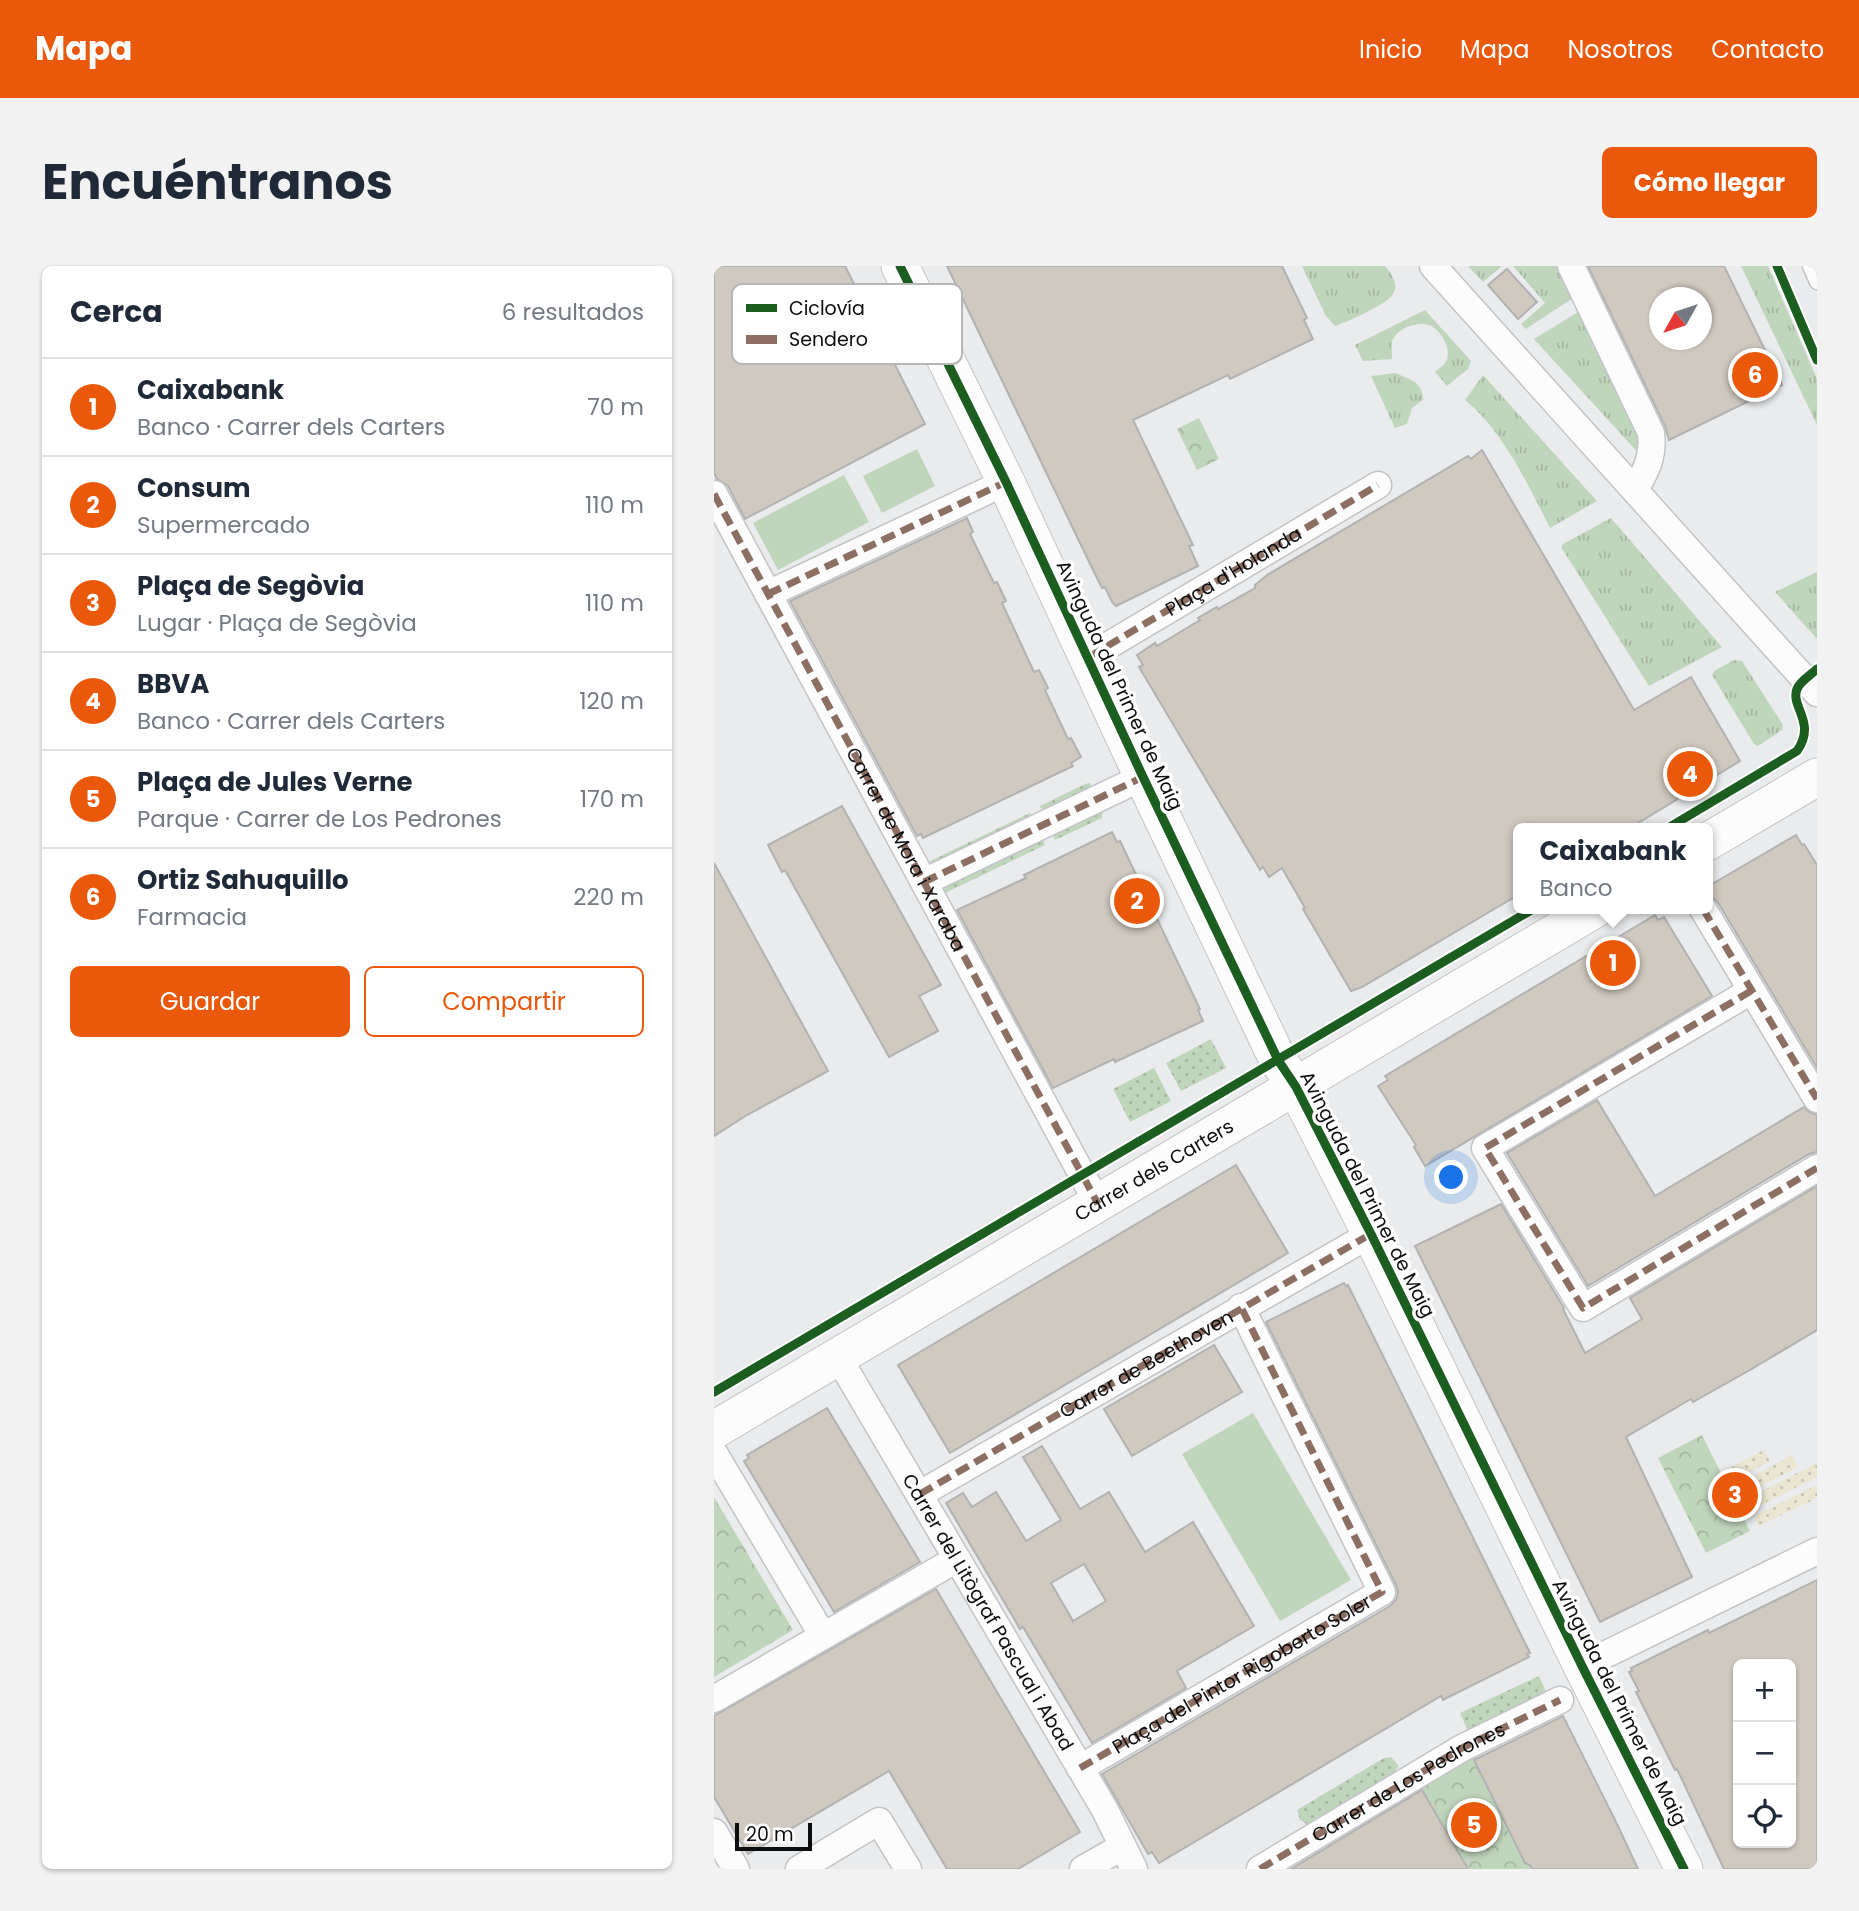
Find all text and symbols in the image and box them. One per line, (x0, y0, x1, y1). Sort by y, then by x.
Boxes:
text: Mapa (35, 25, 133, 72)
text: Inicio (1359, 33, 1422, 66)
text: Mapa (1460, 33, 1529, 66)
text: Nosotros (1567, 33, 1673, 66)
text: Contacto (1711, 33, 1824, 66)
button: Cómo llegar (1602, 147, 1817, 218)
text: Encuéntranos (42, 148, 393, 216)
legend (732, 284, 962, 364)
north arrow (1649, 287, 1712, 350)
text: Cerca (70, 290, 163, 333)
text: Ciclovía (789, 295, 865, 322)
text: 6 resultados (502, 296, 644, 328)
text: Sendero (789, 326, 868, 353)
pin: 6 (1732, 349, 1778, 401)
text: Caixabank (137, 372, 284, 408)
text: 1 (89, 391, 97, 423)
text: 70 m (587, 391, 644, 423)
text: Banco · Carrer dels Carters (137, 411, 445, 443)
text: Consum (137, 470, 250, 506)
text: 2 (86, 489, 100, 521)
text: 110 m (585, 489, 644, 521)
text: Supermercado (137, 509, 310, 541)
street label: Plaça d'Holanda (1160, 520, 1307, 623)
street label: Avinguda del Primer de Maig (1050, 556, 1189, 815)
text: Plaça de Segòvia (137, 568, 364, 604)
text: 3 (86, 587, 100, 619)
text: 110 m (585, 587, 644, 619)
text: Lugar · Plaça de Segòvia (137, 607, 417, 639)
text: BBVA (137, 666, 209, 702)
text: 4 (85, 685, 101, 717)
text: 120 m (579, 685, 644, 717)
text: Banco · Carrer dels Carters (137, 705, 445, 737)
street label: Carrer de Mora i Xaraba (839, 742, 972, 957)
pin: 4 (1667, 748, 1713, 800)
text: Plaça de Jules Verne (137, 764, 413, 800)
text: 5 (86, 783, 100, 815)
text: 170 m (580, 783, 644, 815)
text: Parque · Carrer de Los Pedrones (137, 803, 502, 835)
popup (1513, 823, 1713, 914)
text: Caixabank (1540, 833, 1686, 869)
text: Ortiz Sahuquillo (137, 862, 349, 898)
text: Banco (1540, 872, 1613, 904)
pin: 2 (1114, 875, 1160, 927)
text: 6 (86, 881, 100, 913)
text: 220 m (573, 881, 644, 913)
text: Farmacia (137, 901, 247, 933)
pin: 1 (1590, 937, 1636, 989)
button: Guardar (70, 966, 350, 1037)
button: Compartir (364, 966, 644, 1037)
street label: Avinguda del Primer de Maig (1294, 1066, 1442, 1322)
street label: Carrer dels Carters (1070, 1113, 1239, 1228)
your location (1434, 1160, 1468, 1194)
street label: Carrer de Beethoven (1055, 1303, 1238, 1425)
street label: Carrer del Litògraf Pascual i Abad (896, 1469, 1080, 1756)
pin: 3 (1712, 1469, 1758, 1521)
street label: Avinguda del Primer de Maig (1546, 1574, 1694, 1830)
street label: Plaça del Pintor Rigoberto Soler (1107, 1588, 1376, 1760)
map controls (1733, 1659, 1796, 1848)
button: + (1733, 1659, 1796, 1722)
street label: Carrer de Los Pedrones (1307, 1716, 1510, 1849)
button: − (1733, 1722, 1796, 1785)
button: locate (1733, 1785, 1796, 1848)
pin: 5 (1451, 1799, 1497, 1851)
scale bar (735, 1820, 812, 1852)
text: 20 m (746, 1821, 794, 1848)

